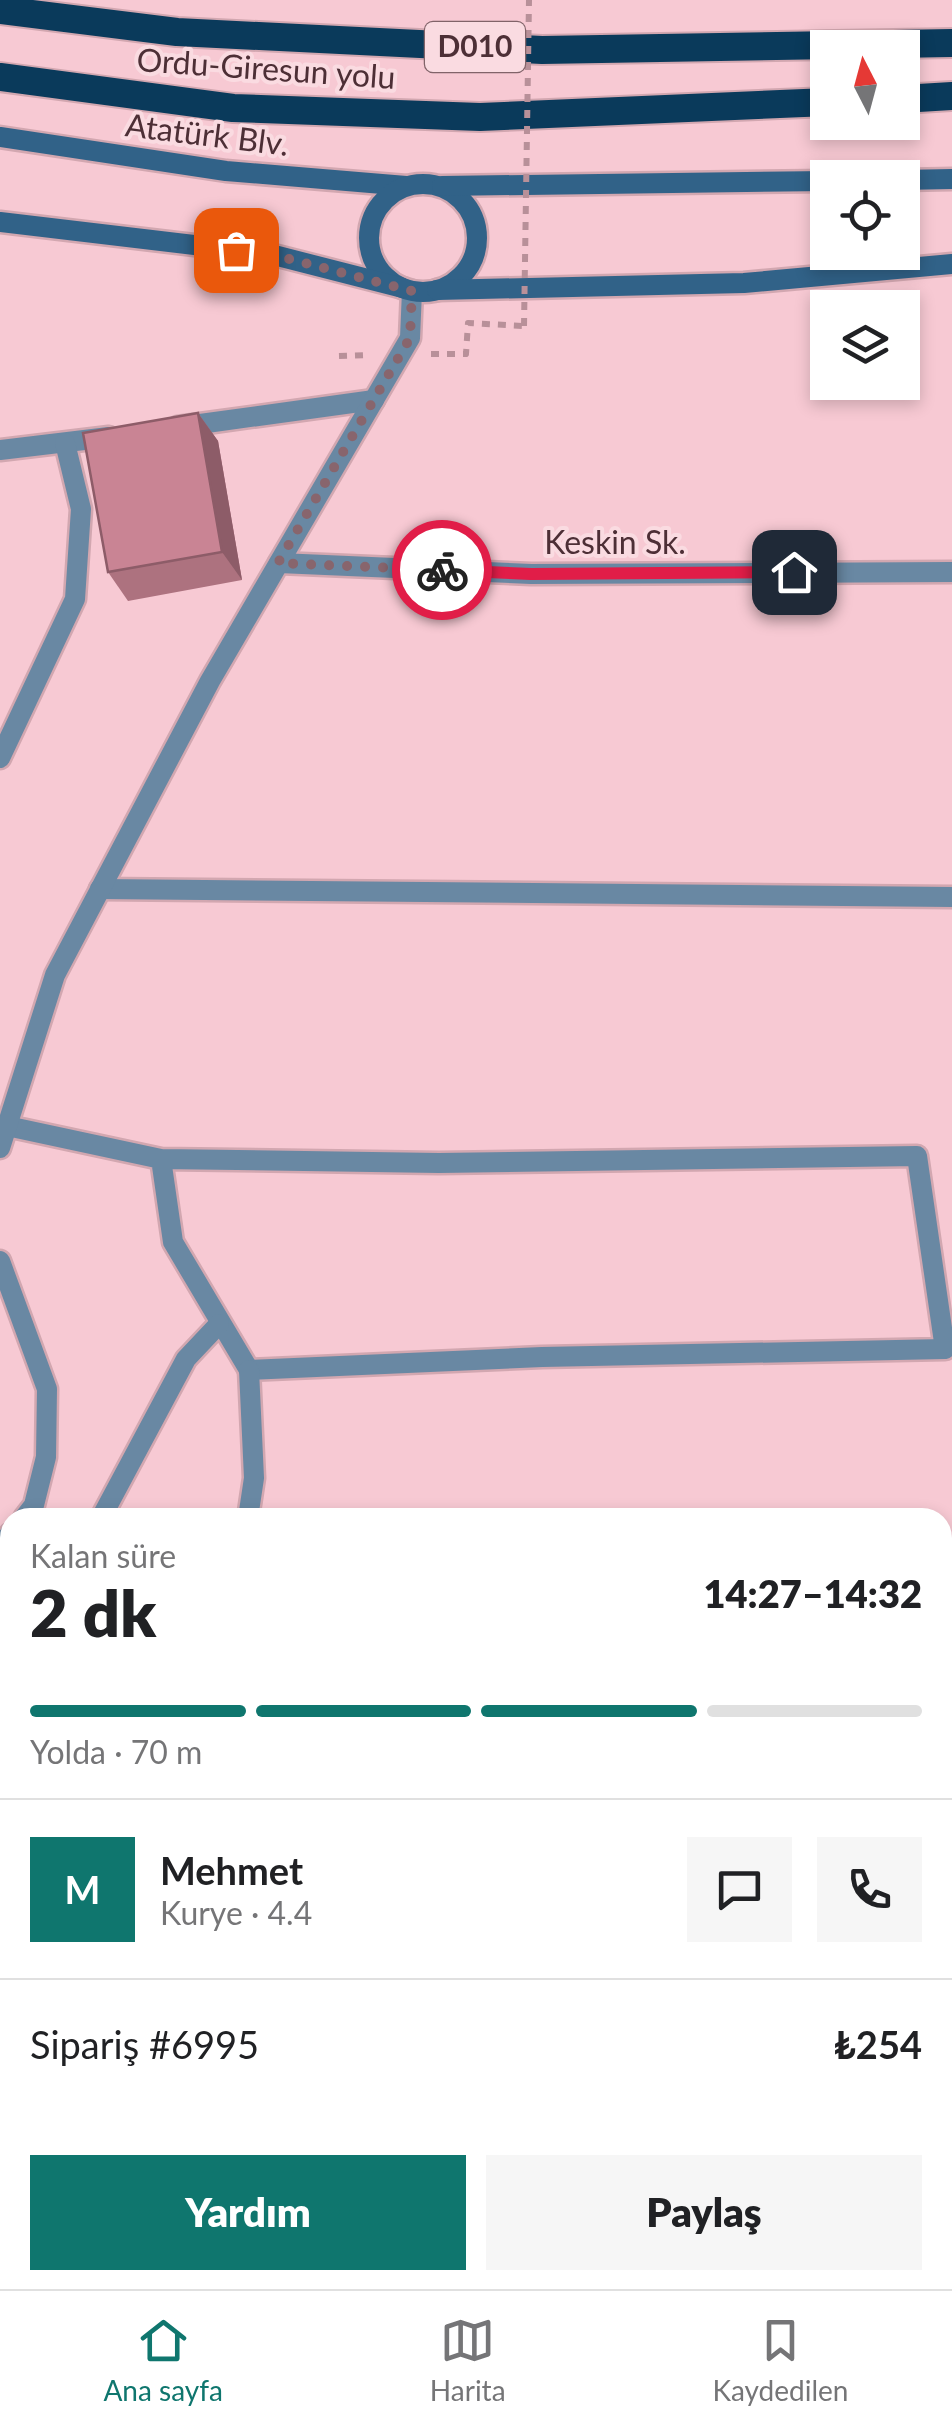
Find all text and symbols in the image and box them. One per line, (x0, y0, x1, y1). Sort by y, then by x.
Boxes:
road number: D010 (425, 22, 525, 72)
north arrow (810, 30, 920, 140)
map controls (810, 30, 920, 400)
street label: Ordu-Giresun yolu (135, 39, 397, 96)
street label: Atatürk Blv. (123, 104, 291, 163)
button: locate (810, 160, 920, 270)
pin (194, 208, 279, 293)
icon: bag (209, 223, 264, 278)
button: layers (810, 290, 920, 400)
courier (392, 520, 492, 620)
street label: Keskin Sk. (544, 522, 686, 561)
pin (752, 530, 837, 615)
icon: bike (415, 543, 470, 598)
icon: home (767, 545, 822, 600)
text: Kalan süre (30, 1536, 176, 1575)
text: 14:27–14:32 (703, 1570, 922, 1616)
text: 2 dk (30, 1573, 156, 1651)
text: Yolda · 70 m (30, 1732, 202, 1771)
button: chat (687, 1837, 792, 1942)
button: phone (817, 1837, 922, 1942)
text: Mehmet (160, 1847, 303, 1893)
text: M (65, 1866, 100, 1912)
text: Kurye · 4.4 (160, 1893, 312, 1932)
text: Sipariş #6995 (30, 2021, 259, 2067)
text: ₺254 (834, 2021, 922, 2067)
button: Yardım (30, 2155, 466, 2270)
button: Paylaş (486, 2155, 922, 2270)
tab: Ana sayfa (103, 2313, 223, 2407)
tab: Harita (430, 2313, 506, 2407)
tab: Kaydedilen (713, 2313, 849, 2407)

